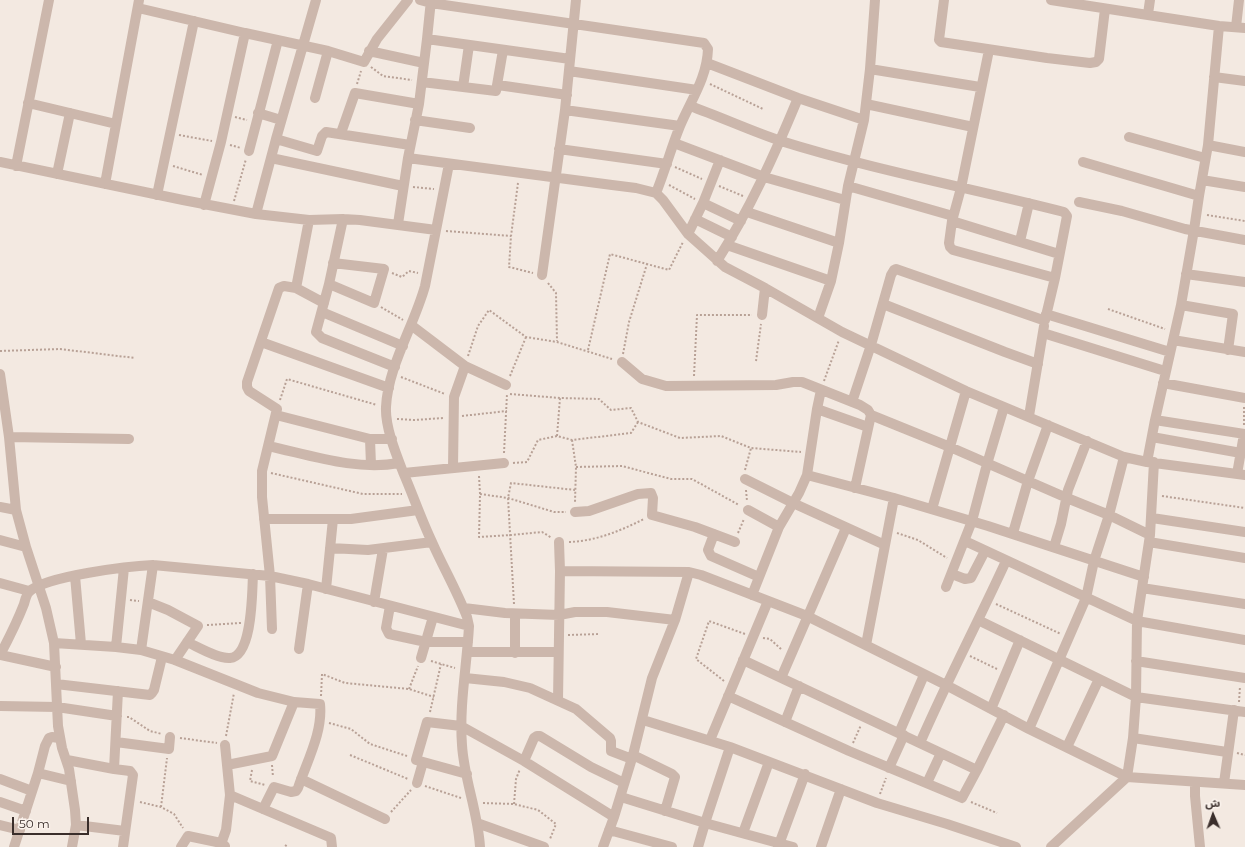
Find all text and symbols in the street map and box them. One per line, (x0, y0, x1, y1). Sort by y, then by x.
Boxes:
north arrow (1193, 795, 1233, 835)
text: ش (1205, 796, 1220, 810)
scale bar (14, 809, 91, 835)
text: 50 m (19, 816, 50, 831)

